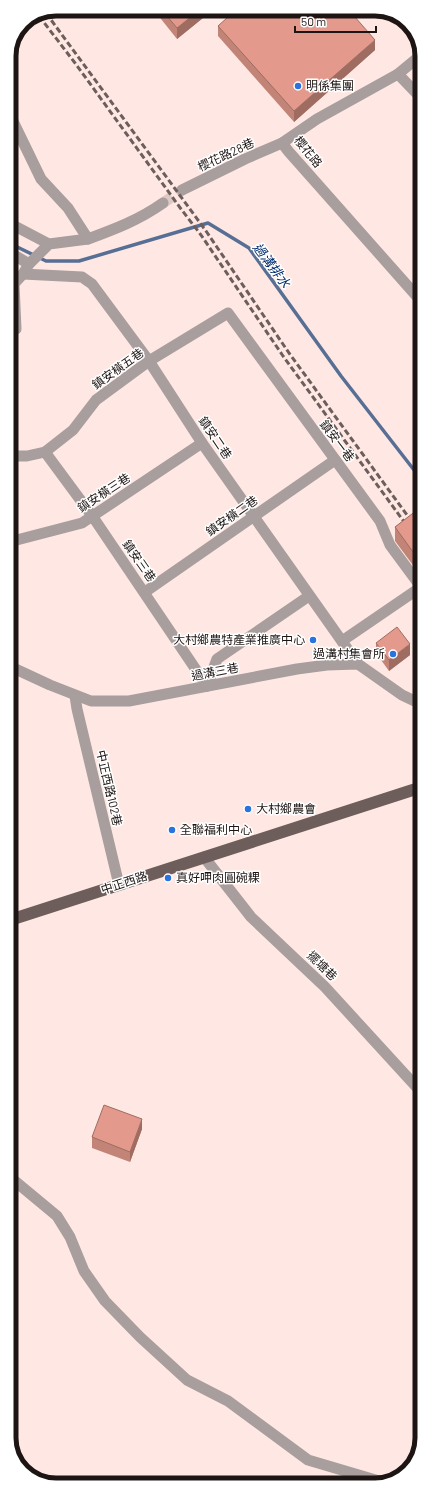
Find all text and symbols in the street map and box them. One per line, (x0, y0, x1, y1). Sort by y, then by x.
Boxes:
scale bar (295, 8, 376, 34)
text: 50 m (301, 14, 326, 28)
place label: 明係集團 (306, 78, 354, 92)
marker: 明係集團 (293, 81, 303, 91)
street label: 櫻花路 (292, 133, 326, 170)
street label: 櫻花路28巷 (195, 135, 256, 173)
water label: 過溝排水 (250, 239, 295, 291)
street label: 鎮安橫五巷 (89, 345, 146, 391)
street label: 鎮安二巷 (197, 414, 235, 461)
street label: 鎮安一巷 (318, 417, 358, 464)
street label: 鎮安橫三巷 (74, 470, 132, 514)
street label: 鎮安橫二巷 (203, 492, 260, 538)
street label: 鎮安三巷 (120, 537, 159, 584)
place label: 大村鄉農特產業推廣中心 (173, 632, 305, 646)
marker: 大村鄉農特產業推廣中心 (308, 635, 318, 645)
place label: 過溝村集會所 (313, 646, 385, 660)
marker: 過溝村集會所 (388, 649, 398, 659)
street label: 過溝三巷 (190, 660, 240, 682)
street label: 中正西路102巷 (94, 748, 126, 827)
place label: 大村鄉農會 (256, 801, 316, 815)
marker: 大村鄉農會 (243, 804, 253, 814)
place label: 全聯福利中心 (180, 822, 252, 836)
marker: 全聯福利中心 (167, 825, 177, 835)
street label: 中正西路 (99, 868, 149, 896)
place label: 真好呷肉圓碗粿 (176, 870, 260, 884)
marker: 真好呷肉圓碗粿 (163, 873, 173, 883)
street label: 擺塘巷 (305, 948, 341, 983)

